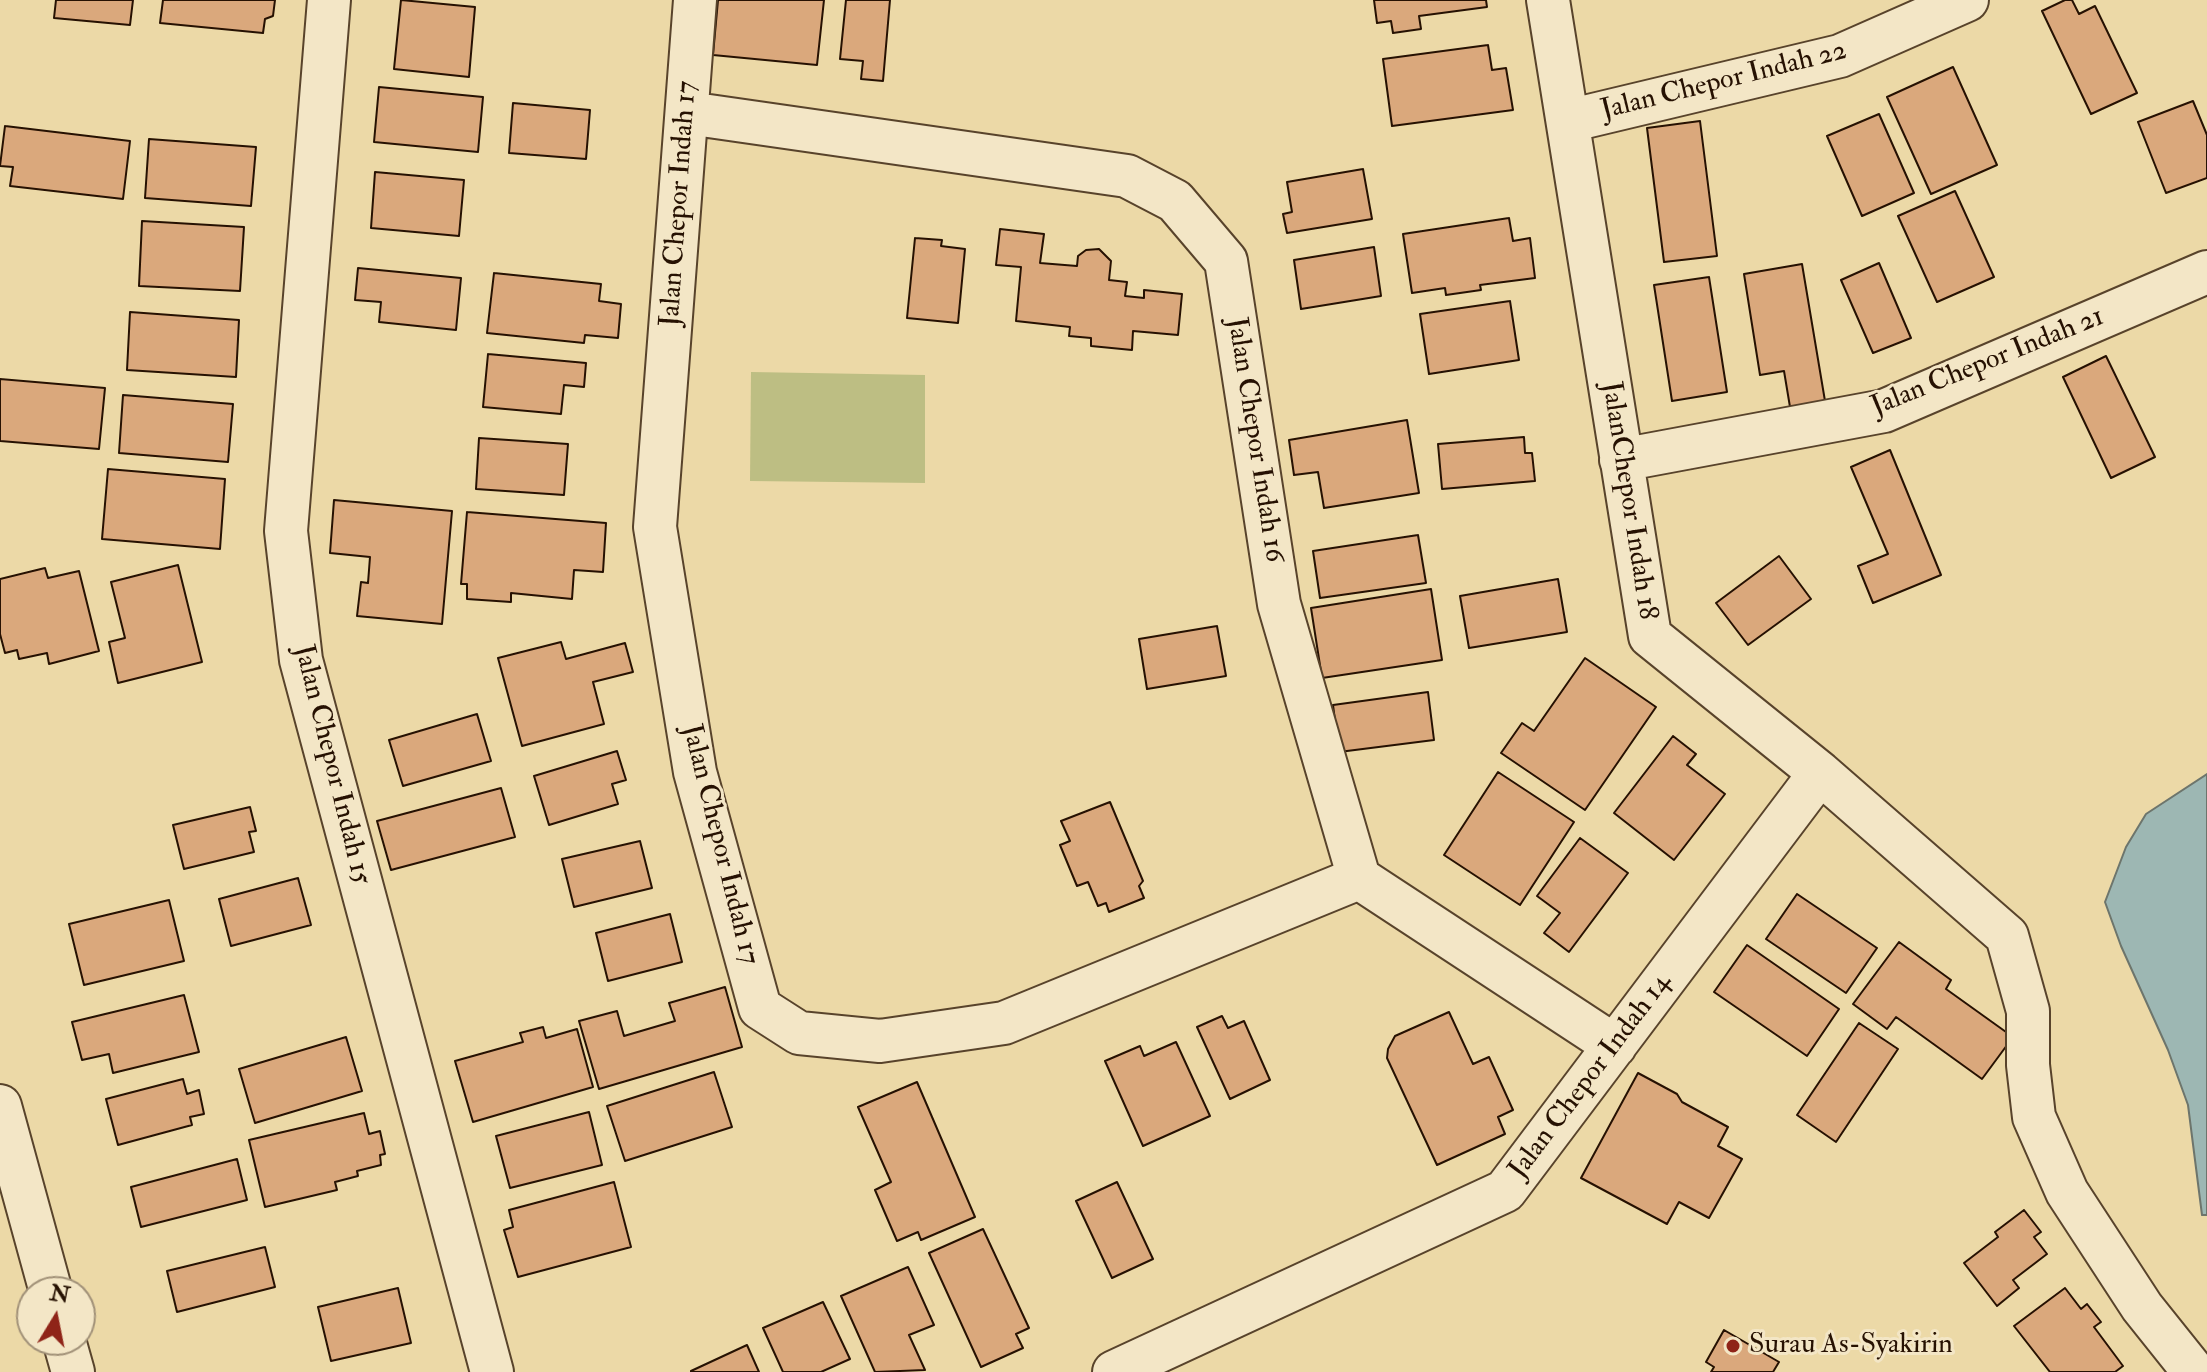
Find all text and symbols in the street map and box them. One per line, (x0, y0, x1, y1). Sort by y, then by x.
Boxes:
street label: Jalan Chepor Indah 22 (1598, 35, 1850, 129)
street label: Jalan Chepor Indah 17 (655, 80, 705, 328)
street label: Jalan Chepor Indah 21 (1867, 301, 2109, 425)
street label: Jalan Chepor Indah 16 (1218, 315, 1290, 565)
street label: JalanChepor Indah 18 (1593, 379, 1663, 623)
street label: Jalan Chepor Indah 15 (285, 642, 377, 888)
street label: Jalan Chepor Indah 17 (673, 721, 765, 969)
street label: Jalan Chepor Indah 14 (1503, 968, 1679, 1186)
north arrow (16, 1276, 96, 1356)
text: N (48, 1279, 72, 1310)
place label: Surau As-Syakirin (1749, 1329, 1953, 1363)
marker: Surau As-Syakirin (1724, 1337, 1742, 1355)

